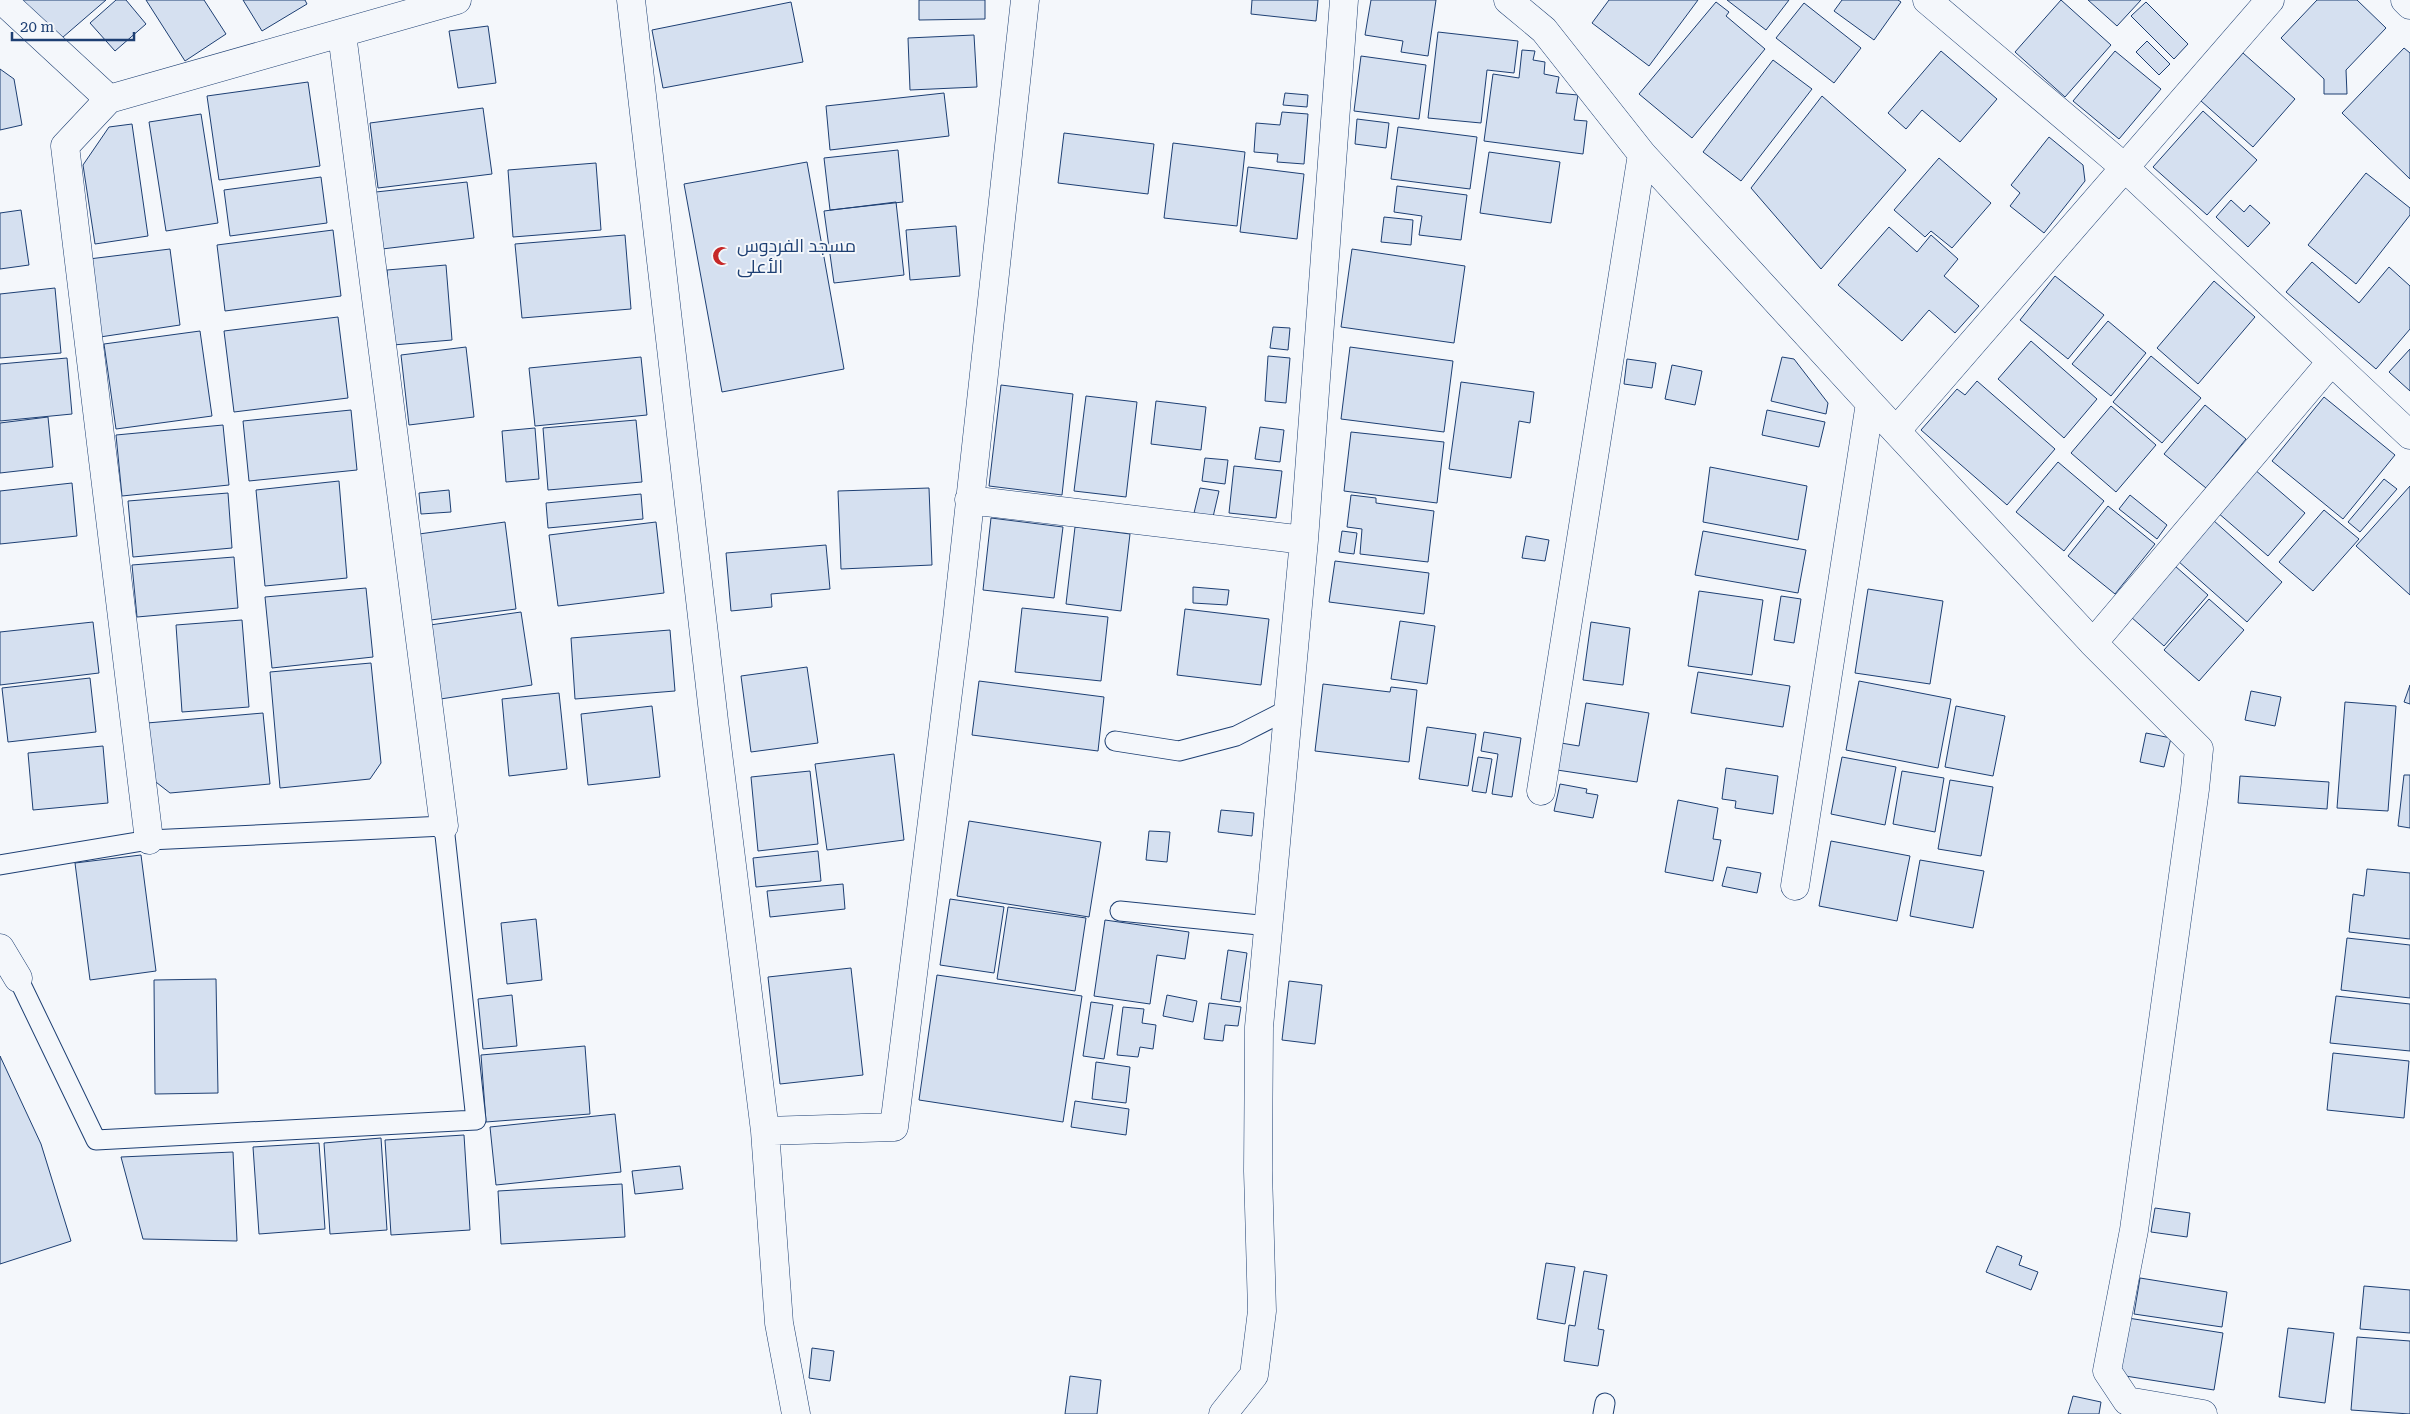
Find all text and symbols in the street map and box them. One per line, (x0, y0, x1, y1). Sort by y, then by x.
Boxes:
scale bar (12, 10, 135, 42)
text: 20 m (20, 18, 55, 36)
place label: مسجد الفردوس الأعلى (737, 235, 856, 278)
mosque icon: مسجد الفردوس الأعلى (711, 245, 733, 267)

